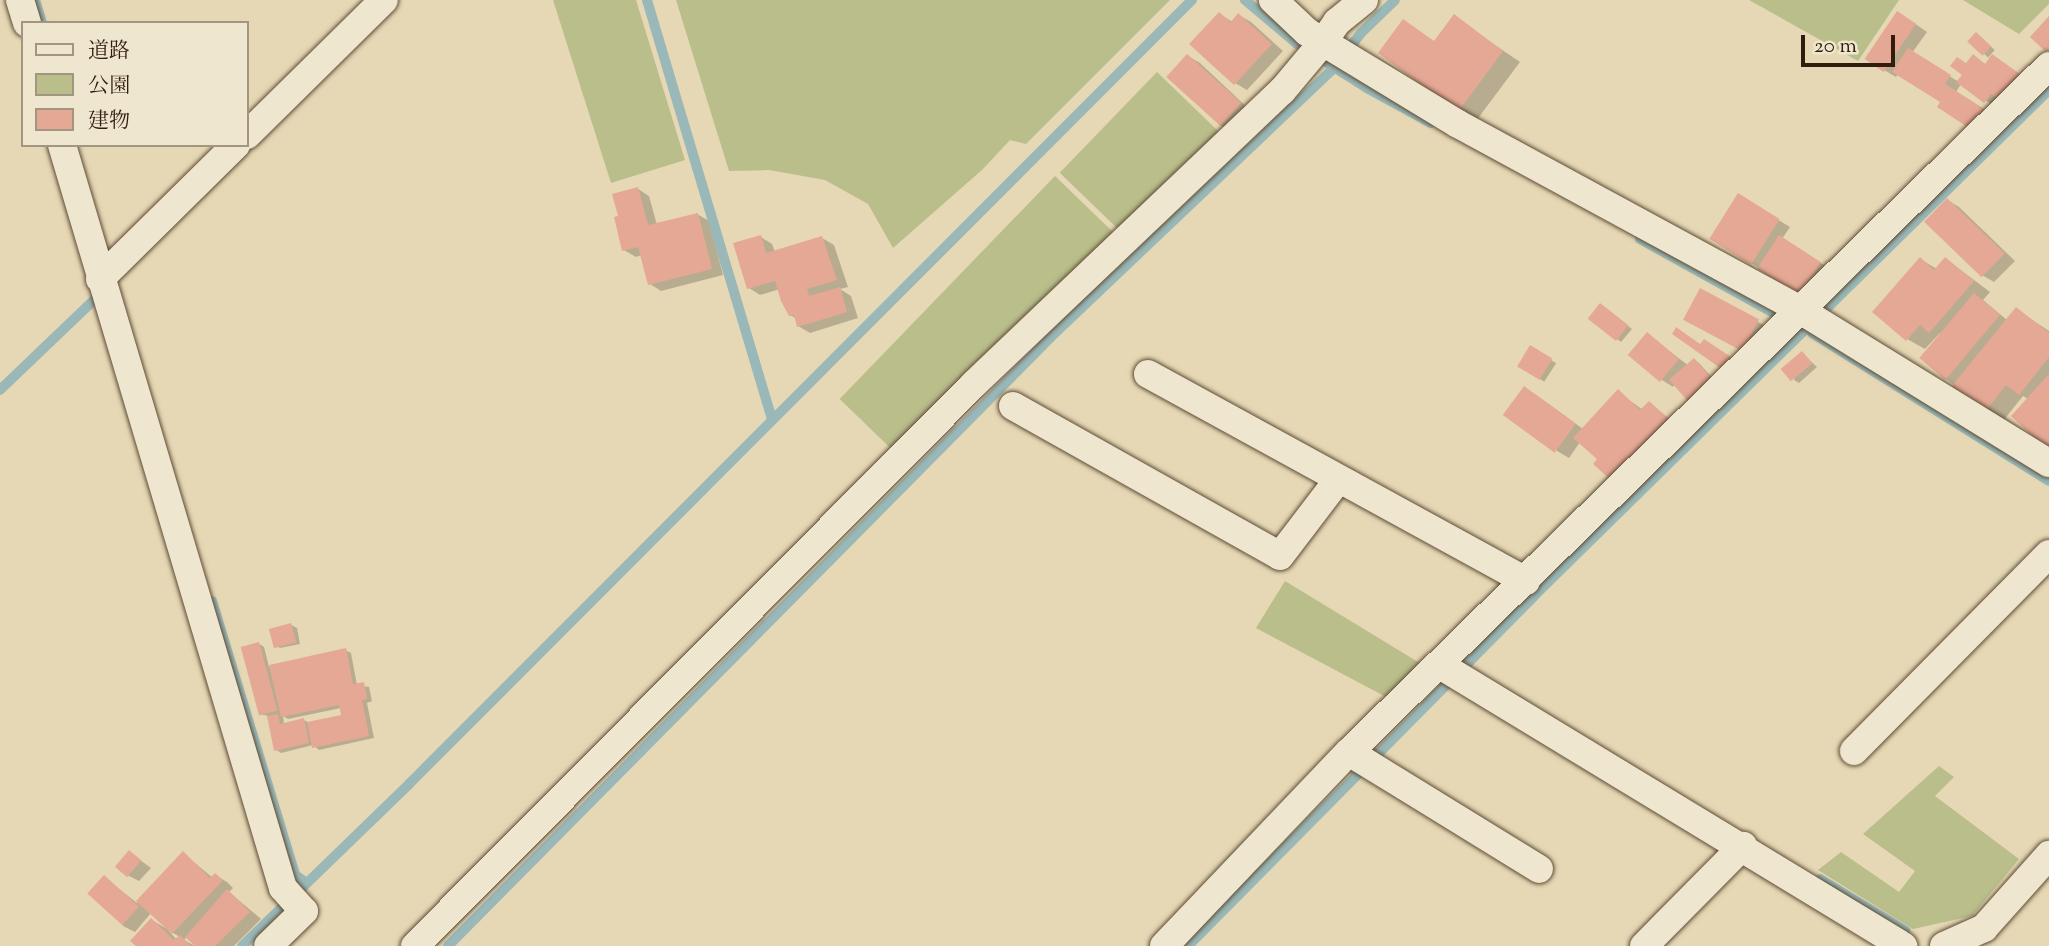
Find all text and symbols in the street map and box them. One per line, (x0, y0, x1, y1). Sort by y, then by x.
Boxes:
legend (21, 21, 248, 147)
scale bar (1804, 21, 1898, 65)
text: 20 m (1814, 32, 1857, 62)
text: 道路 (88, 37, 130, 67)
text: 公園 (88, 72, 130, 102)
text: 建物 (88, 107, 130, 137)

